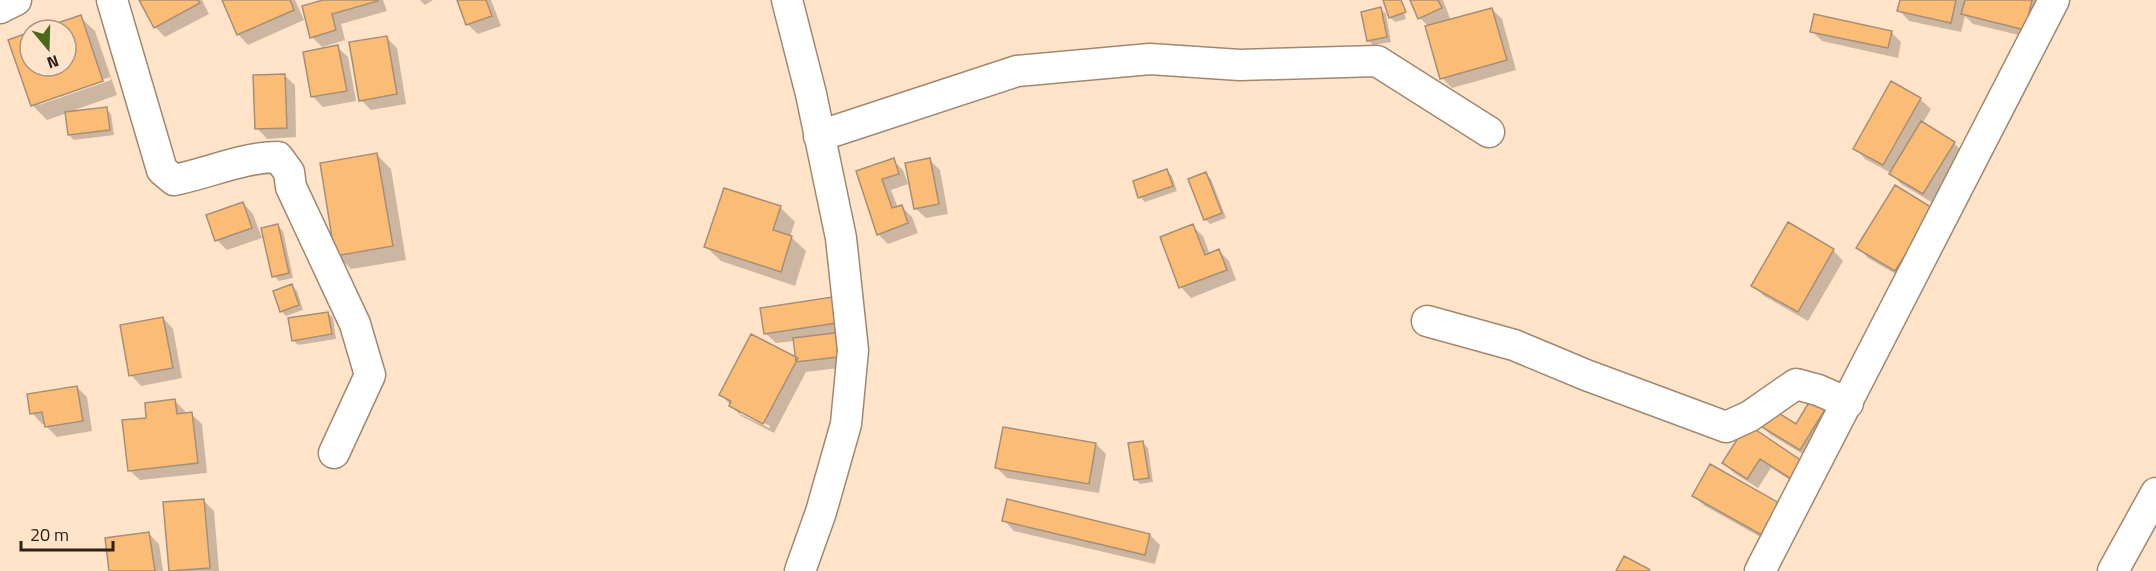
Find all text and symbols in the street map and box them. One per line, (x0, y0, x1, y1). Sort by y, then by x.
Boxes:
north arrow (18, 18, 78, 78)
text: N (44, 49, 62, 75)
scale bar (21, 514, 112, 552)
text: 20 m (30, 521, 69, 548)

